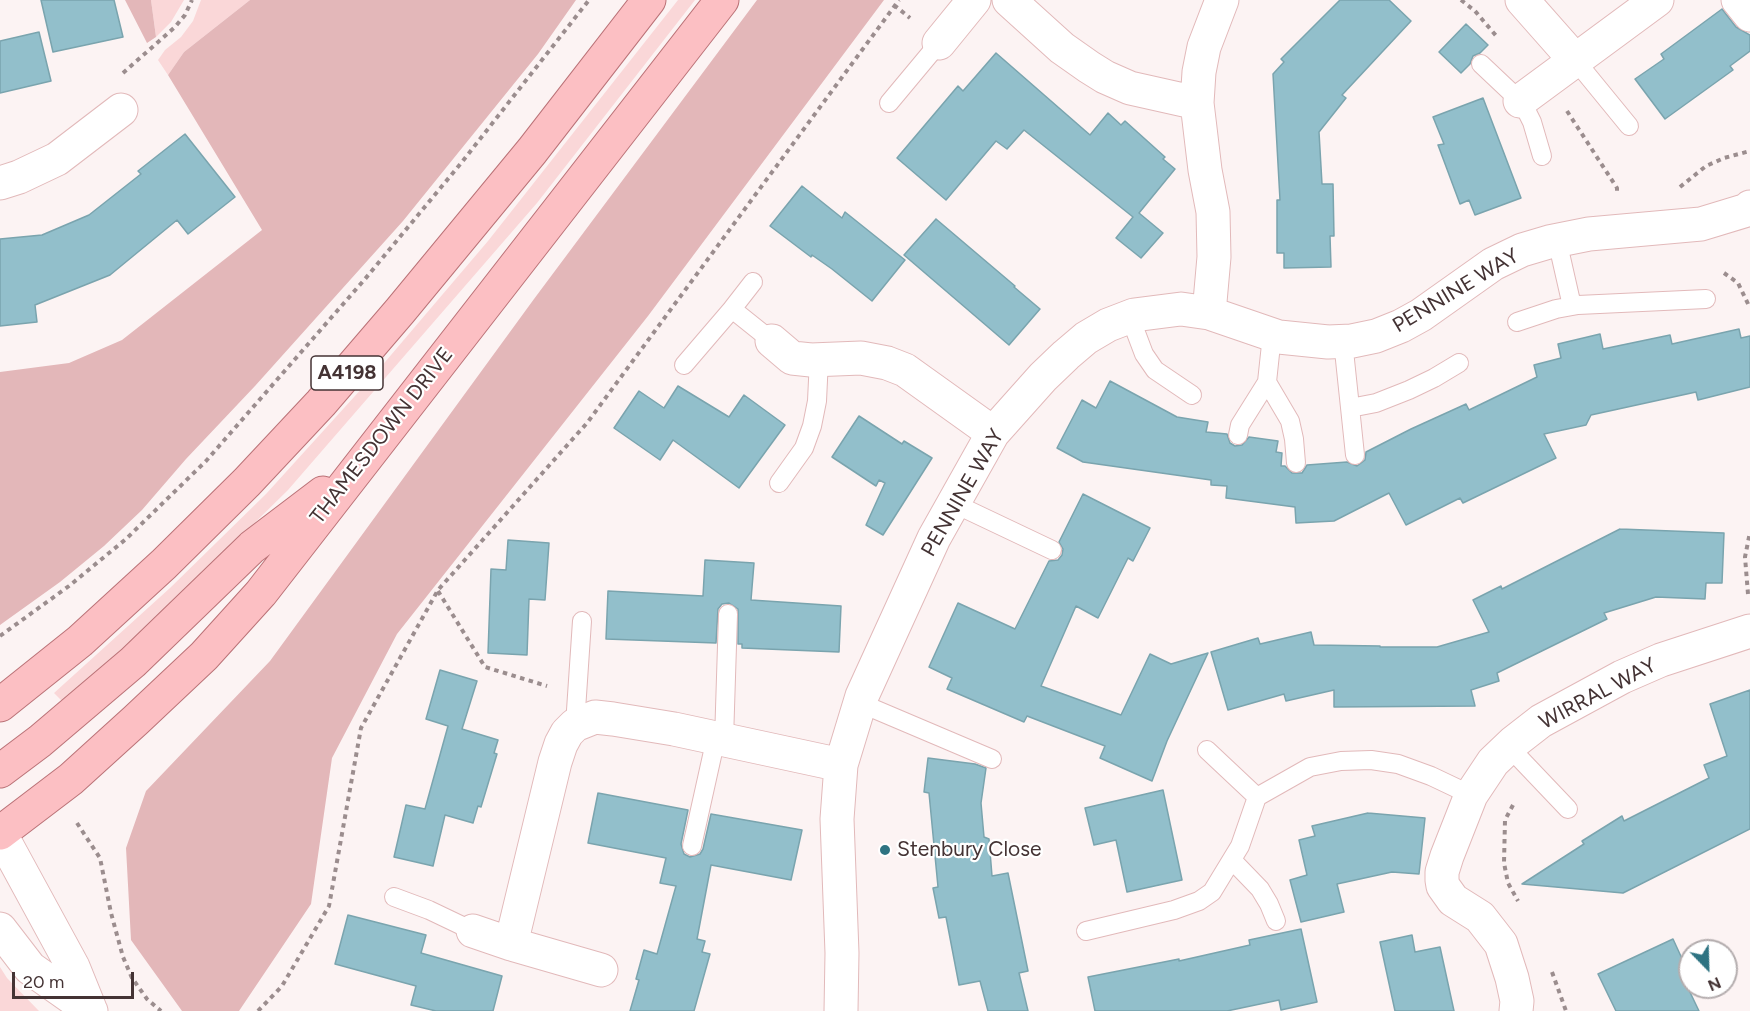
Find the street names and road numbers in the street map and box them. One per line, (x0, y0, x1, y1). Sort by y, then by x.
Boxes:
street label: PENNINE WAY (1388, 243, 1524, 339)
street label: THAMESDOWN DRIVE (305, 343, 459, 529)
road number: A4198 (311, 356, 383, 390)
street label: PENNINE WAY (916, 425, 1010, 561)
street label: WIRRAL WAY (1535, 653, 1661, 735)

